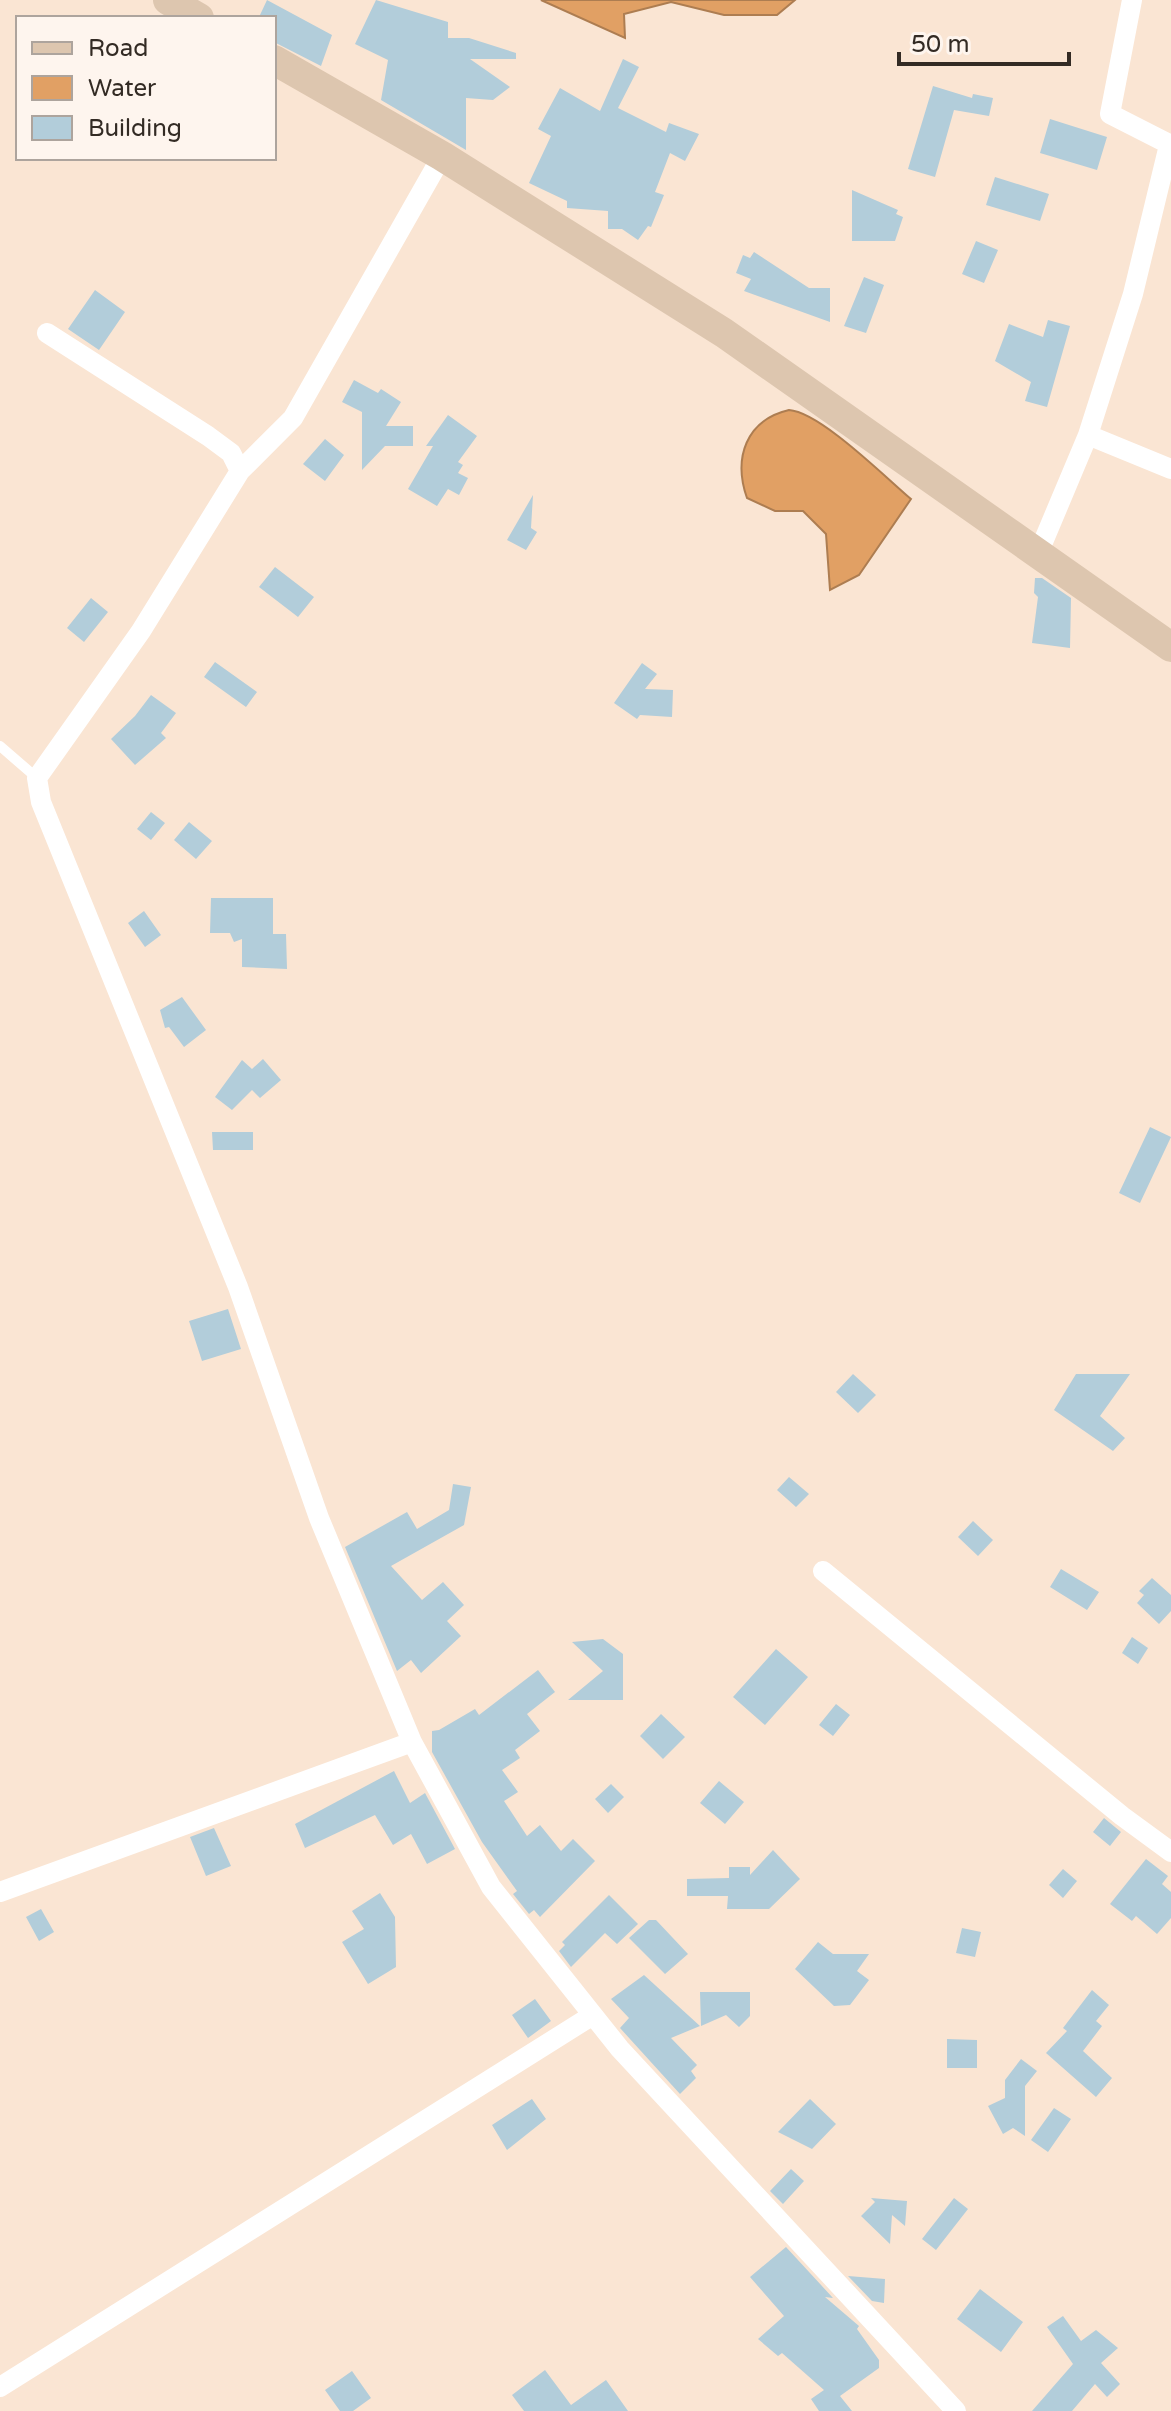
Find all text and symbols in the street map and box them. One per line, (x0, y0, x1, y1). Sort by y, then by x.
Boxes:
legend (16, 16, 276, 160)
scale bar (899, 16, 1069, 66)
text: 50 m (911, 30, 969, 59)
text: Road (88, 34, 148, 63)
text: Water (88, 74, 157, 103)
text: Building (88, 114, 182, 143)

